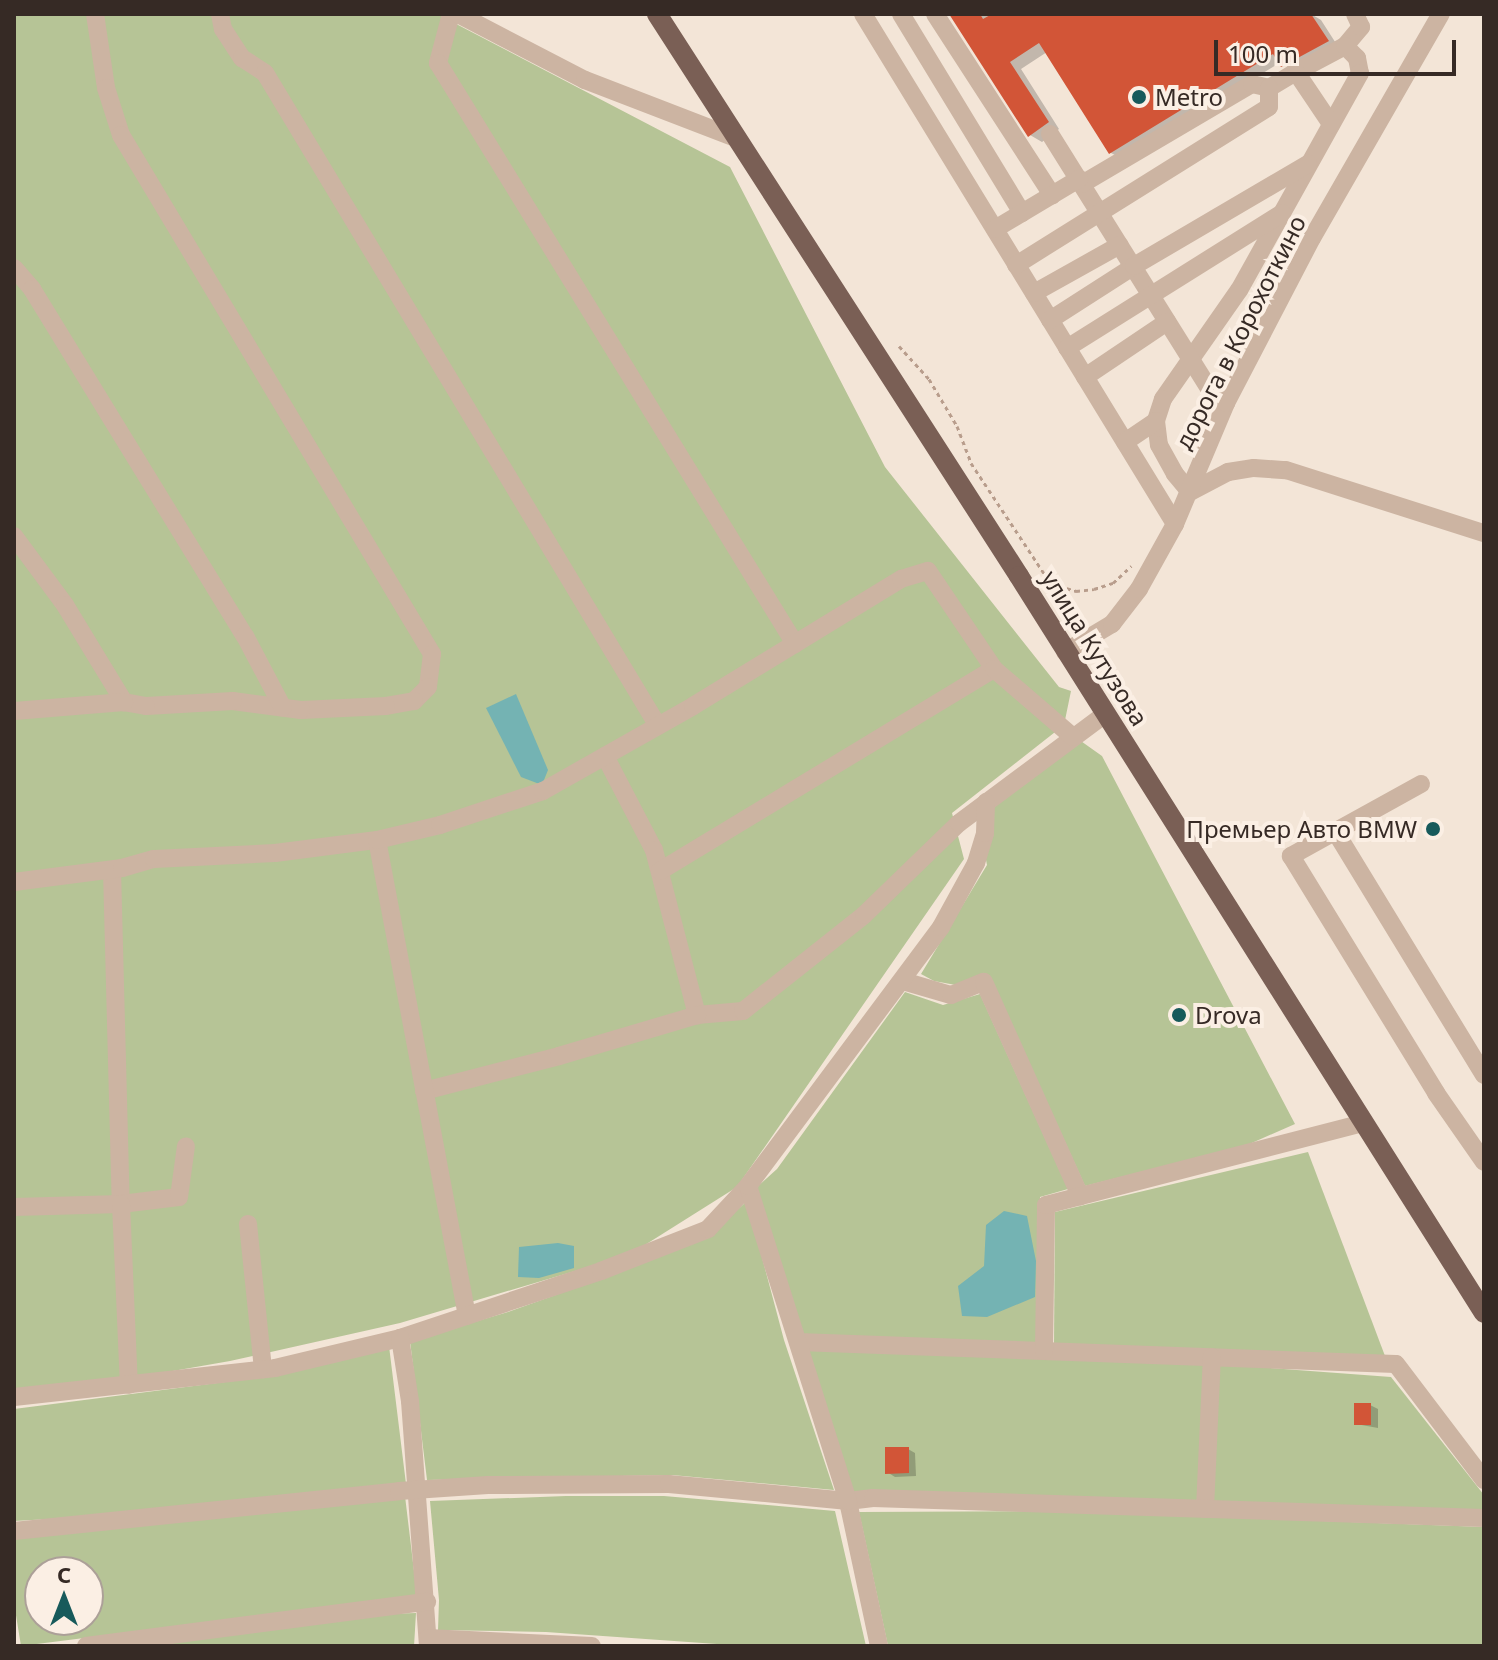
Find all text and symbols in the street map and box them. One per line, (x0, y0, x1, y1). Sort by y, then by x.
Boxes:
scale bar (1218, 24, 1460, 74)
text: 100 m (1228, 37, 1298, 70)
place label: Metro (1155, 83, 1223, 111)
marker: Metro (1130, 88, 1148, 106)
street label: дорога в Корохоткино (1169, 210, 1311, 454)
street label: улица Кутузова (1036, 565, 1154, 731)
place label: Премьер Авто BMW (1186, 815, 1417, 843)
marker: Премьер Авто BMW (1424, 820, 1442, 838)
place label: Drova (1195, 1001, 1262, 1029)
marker: Drova (1170, 1006, 1188, 1024)
north arrow (24, 1556, 104, 1636)
text: С (57, 1559, 71, 1589)

